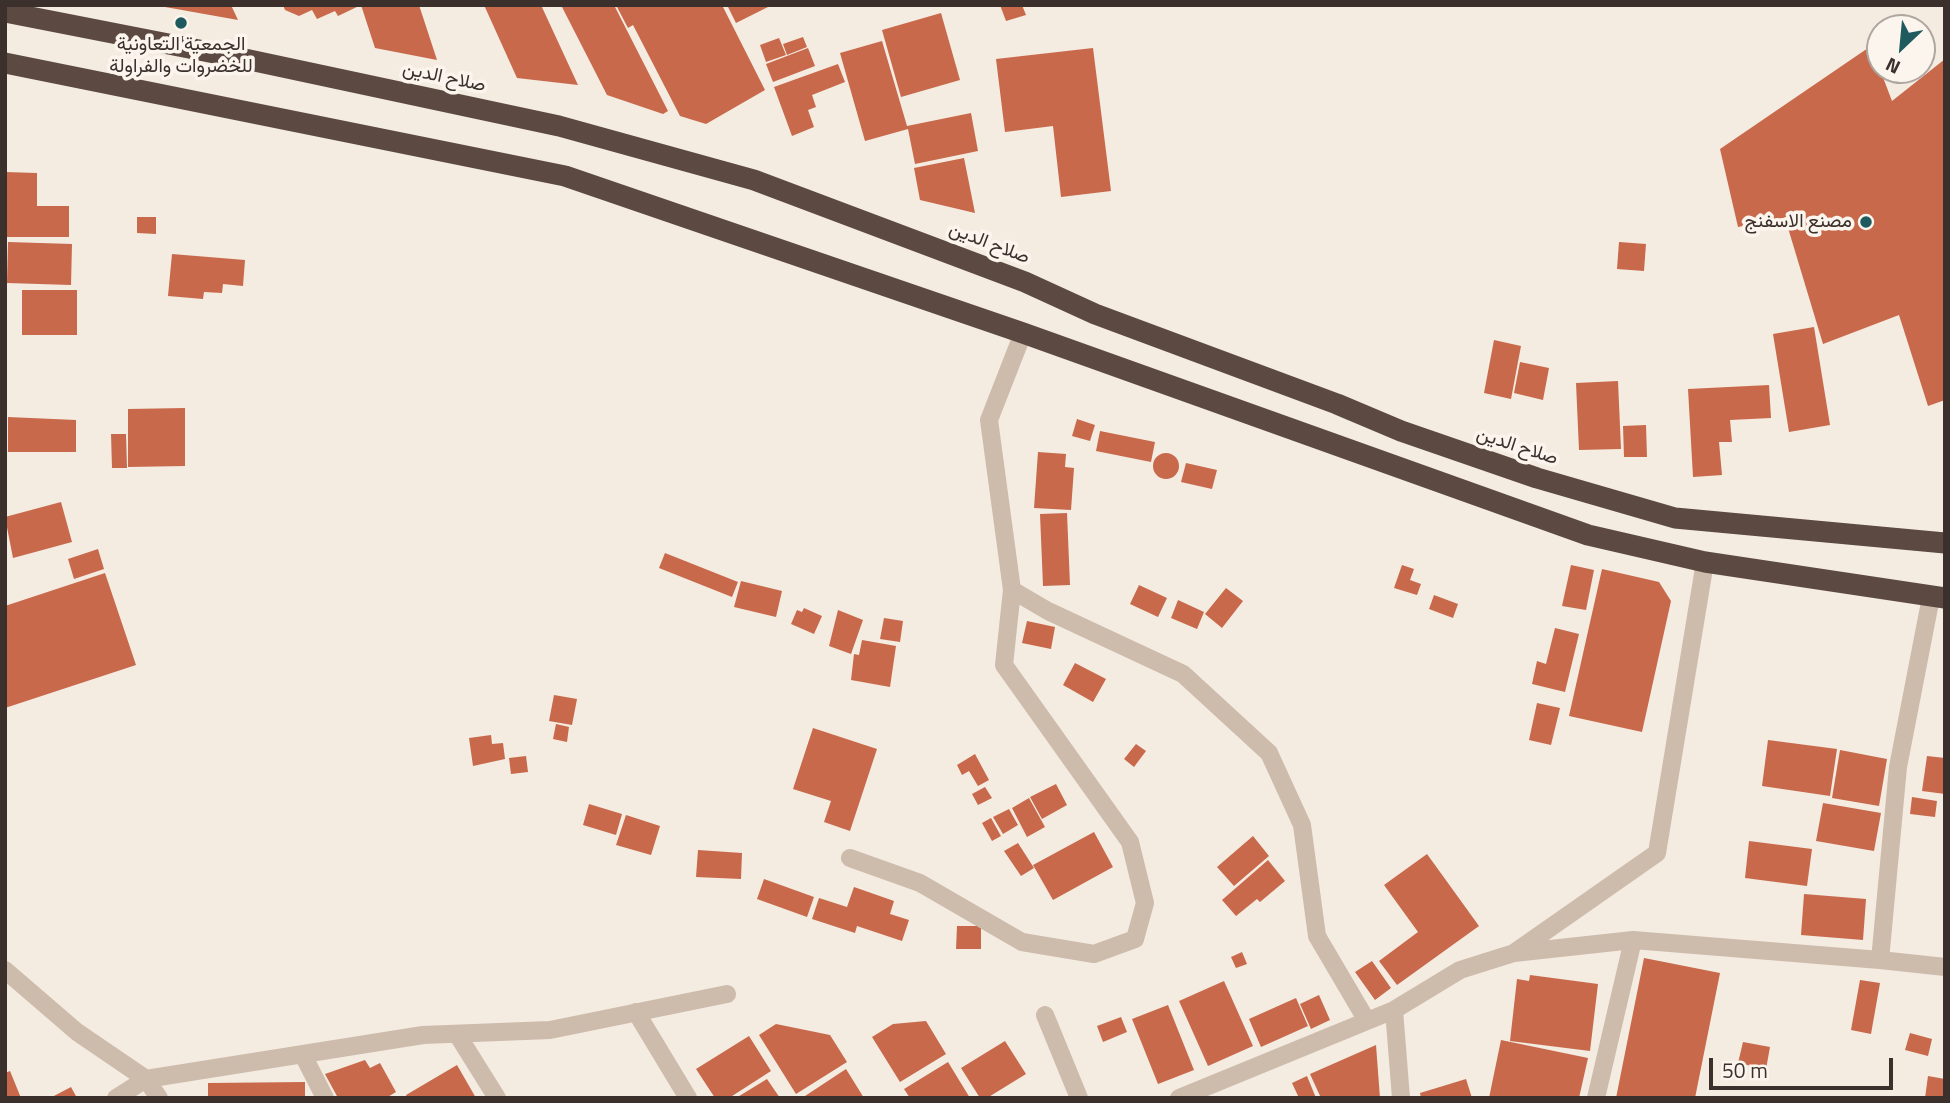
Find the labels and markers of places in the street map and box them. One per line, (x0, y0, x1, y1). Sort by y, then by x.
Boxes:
marker: الجمعية التعاونية للخضروات والفراولة (173, 15, 189, 31)
place label: الجمعية التعاونية للخضروات والفراولة (109, 34, 253, 78)
place label: مصنع الاسفنج (1744, 211, 1852, 233)
marker: مصنع الاسفنج (1858, 214, 1874, 230)

